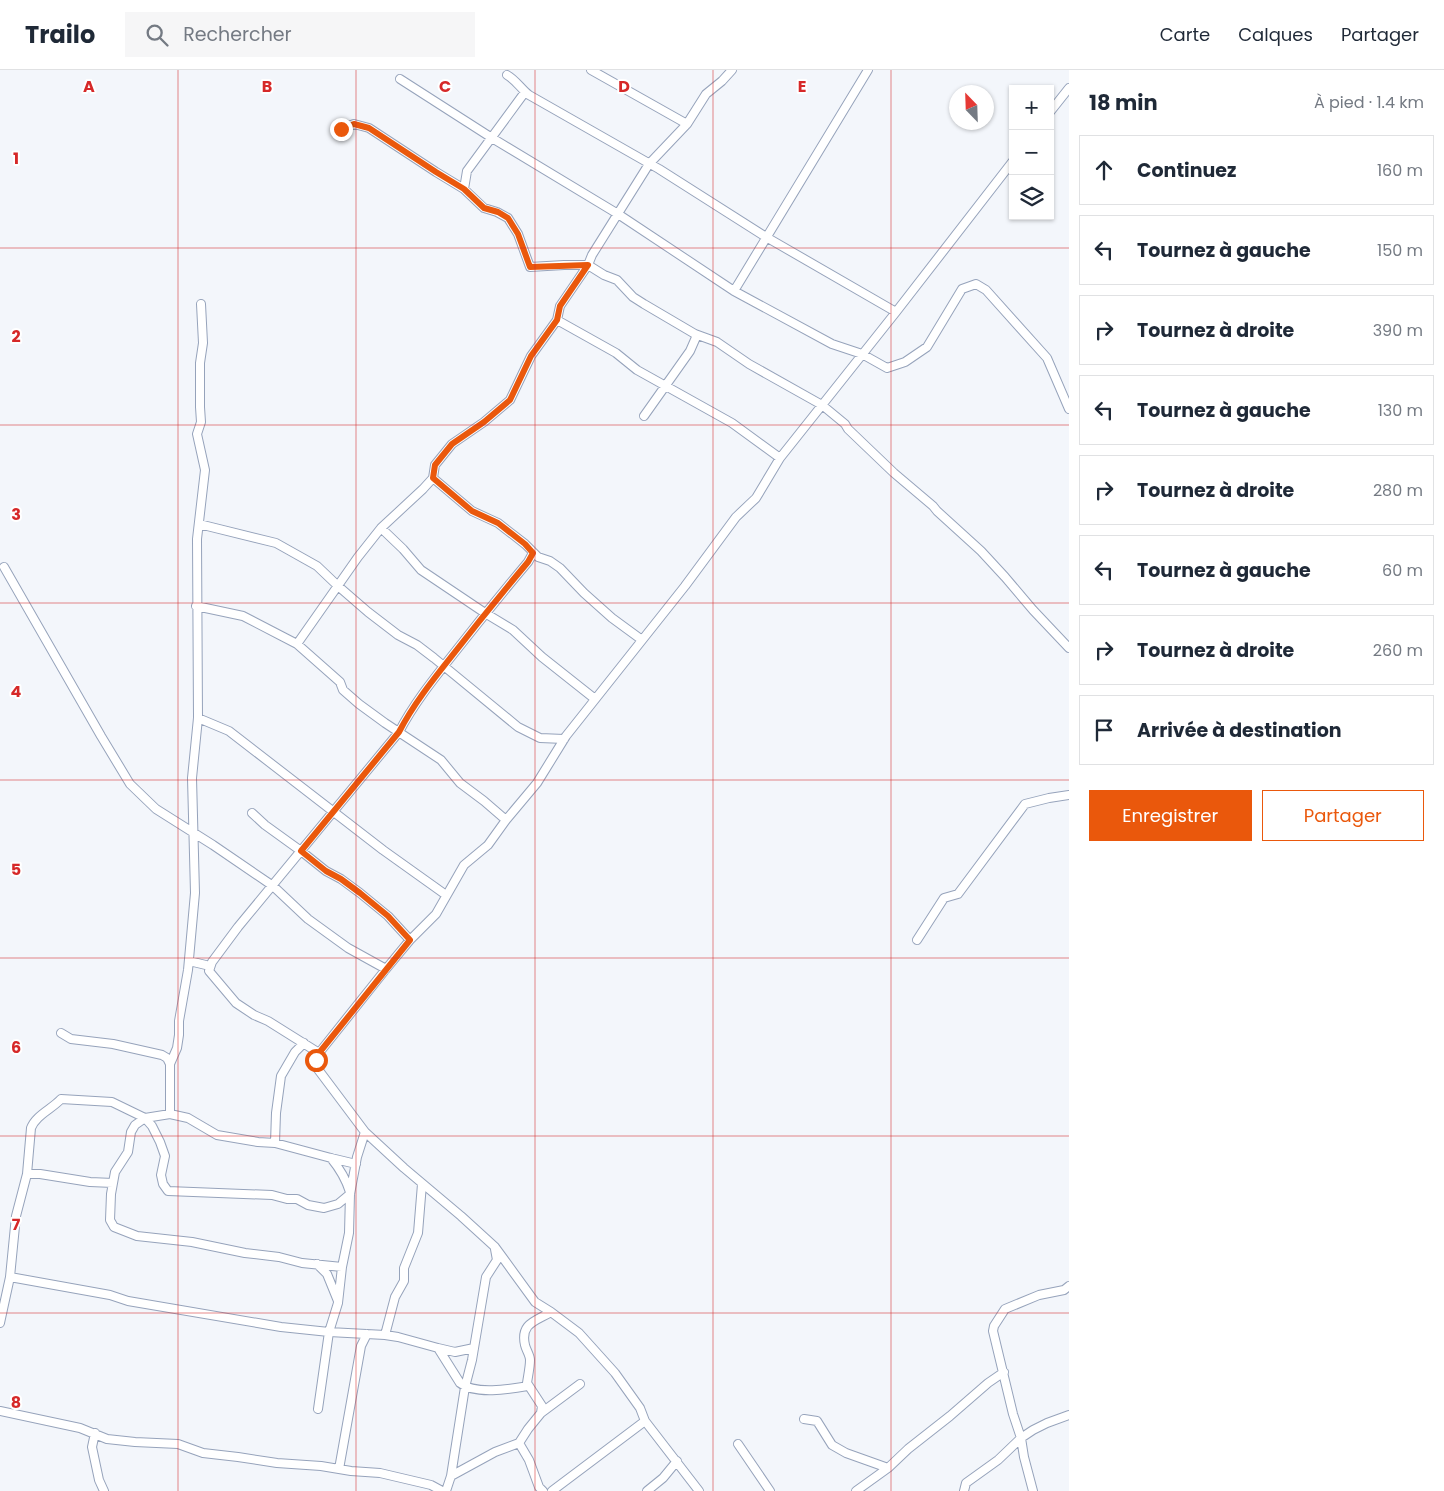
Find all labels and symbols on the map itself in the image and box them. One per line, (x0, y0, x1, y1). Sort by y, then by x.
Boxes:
text: A (83, 75, 95, 98)
text: B (262, 75, 272, 98)
text: C (439, 75, 451, 98)
text: D (618, 75, 630, 98)
text: E (798, 75, 806, 98)
north arrow (949, 85, 994, 130)
route end (330, 118, 353, 141)
text: 1 (13, 147, 19, 170)
text: 2 (11, 325, 21, 348)
text: 3 (11, 503, 21, 526)
text: 4 (11, 680, 22, 703)
text: 5 (11, 858, 21, 881)
text: 6 (11, 1036, 21, 1059)
route start (305, 1049, 328, 1072)
text: 7 (12, 1213, 21, 1236)
text: 8 (11, 1391, 21, 1414)

